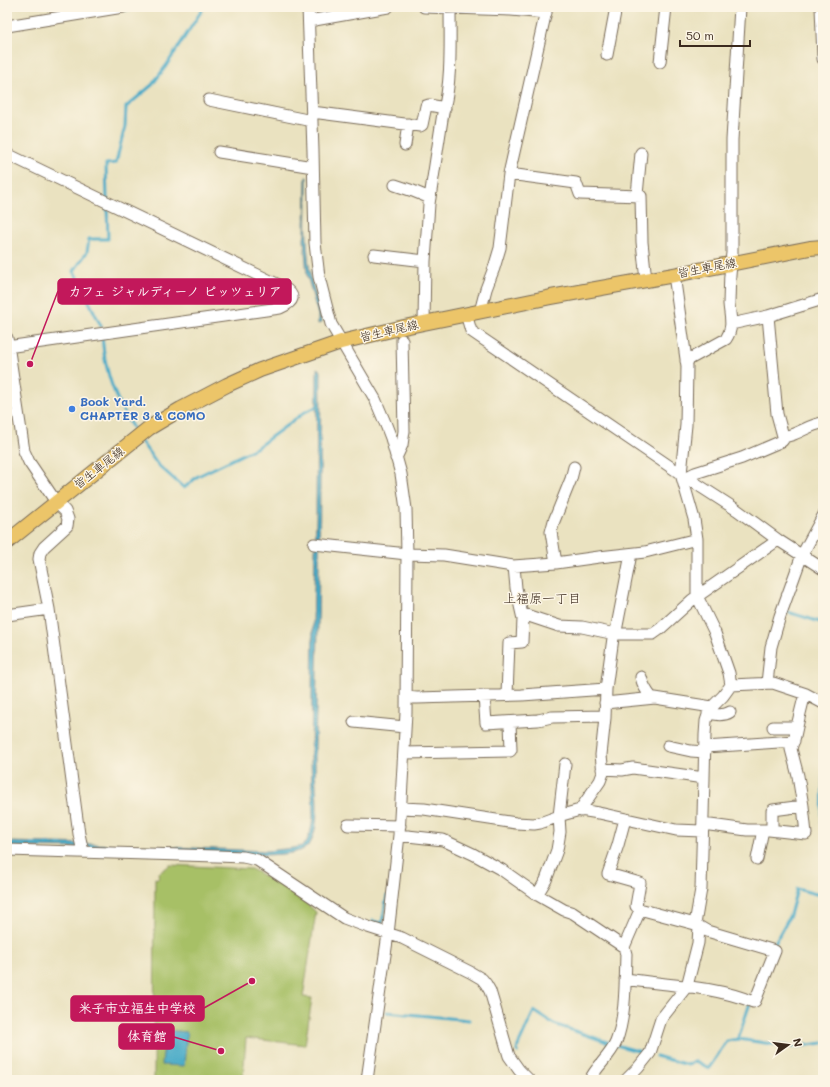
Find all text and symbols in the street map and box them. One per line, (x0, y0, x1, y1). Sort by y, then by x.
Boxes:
scale bar (680, 22, 750, 48)
text: 50 m (686, 27, 714, 43)
street label: 皆生車尾線 (676, 253, 738, 281)
callout: カフェ ジャルディーノ ピッツェリア (58, 279, 291, 304)
text: カフェ ジャルディーノ ピッツェリア (68, 282, 282, 299)
street label: 皆生車尾線 (358, 315, 420, 345)
place label: Book Yard. CHAPTER 3 & COMO (80, 393, 206, 423)
marker: Book Yard. CHAPTER 3 & COMO (67, 404, 77, 414)
street label: 皆生車尾線 (70, 442, 127, 492)
district label: 上福原一丁目 (503, 589, 581, 606)
callout: 米子市立福生中学校 (71, 996, 204, 1021)
text: 米子市立福生中学校 (78, 999, 196, 1016)
callout: 体育館 (119, 1024, 174, 1049)
north arrow (768, 1025, 808, 1065)
text: 体育館 (127, 1027, 167, 1044)
text: N (790, 1037, 806, 1048)

